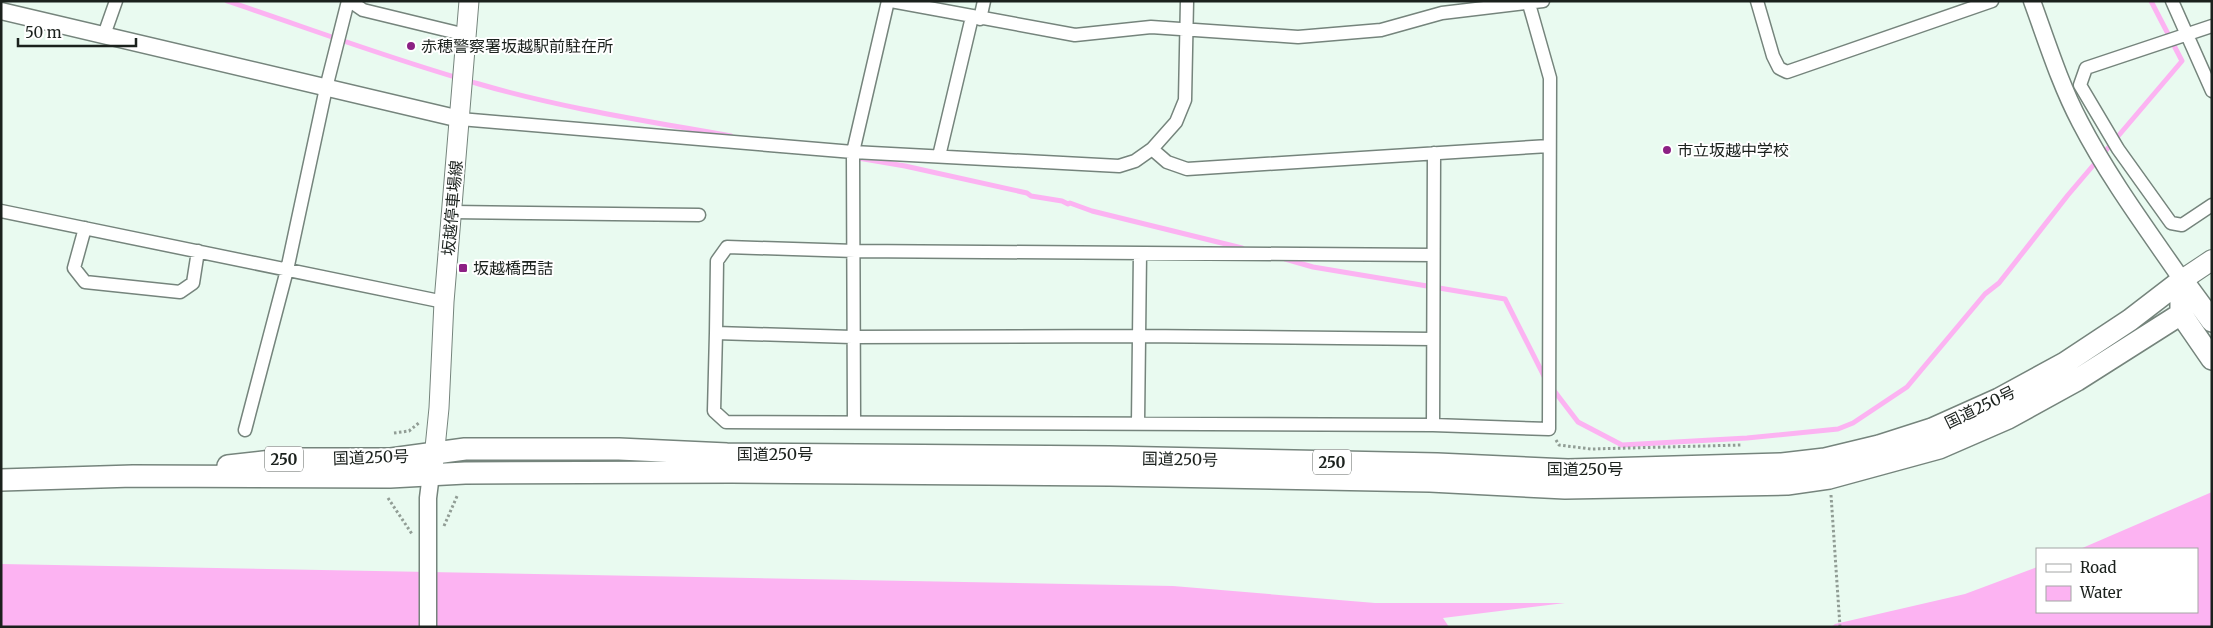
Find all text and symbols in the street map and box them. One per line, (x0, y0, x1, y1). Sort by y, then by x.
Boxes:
scale bar (18, 15, 135, 47)
text: 50 m (25, 23, 62, 42)
place label: 赤穂警察署坂越駅前駐在所 (421, 36, 613, 56)
marker: 赤穂警察署坂越駅前駐在所 (405, 40, 417, 52)
place label: 市立坂越中学校 (1677, 140, 1789, 160)
marker: 市立坂越中学校 (1661, 144, 1673, 156)
street label: 坂越停車場線 (438, 159, 466, 257)
place label: 坂越橋西詰 (473, 258, 553, 278)
marker: 坂越橋西詰 (457, 262, 469, 274)
street label: 国道250号 (1941, 381, 2019, 433)
street label: 国道250号 (737, 444, 813, 464)
road number: 250 (265, 446, 303, 472)
street label: 国道250号 (333, 446, 409, 468)
street label: 国道250号 (1142, 448, 1218, 470)
road number: 250 (1313, 450, 1351, 474)
street label: 国道250号 (1547, 459, 1623, 479)
legend (2036, 548, 2198, 613)
text: Road (2080, 558, 2116, 577)
text: Water (2079, 583, 2123, 602)

